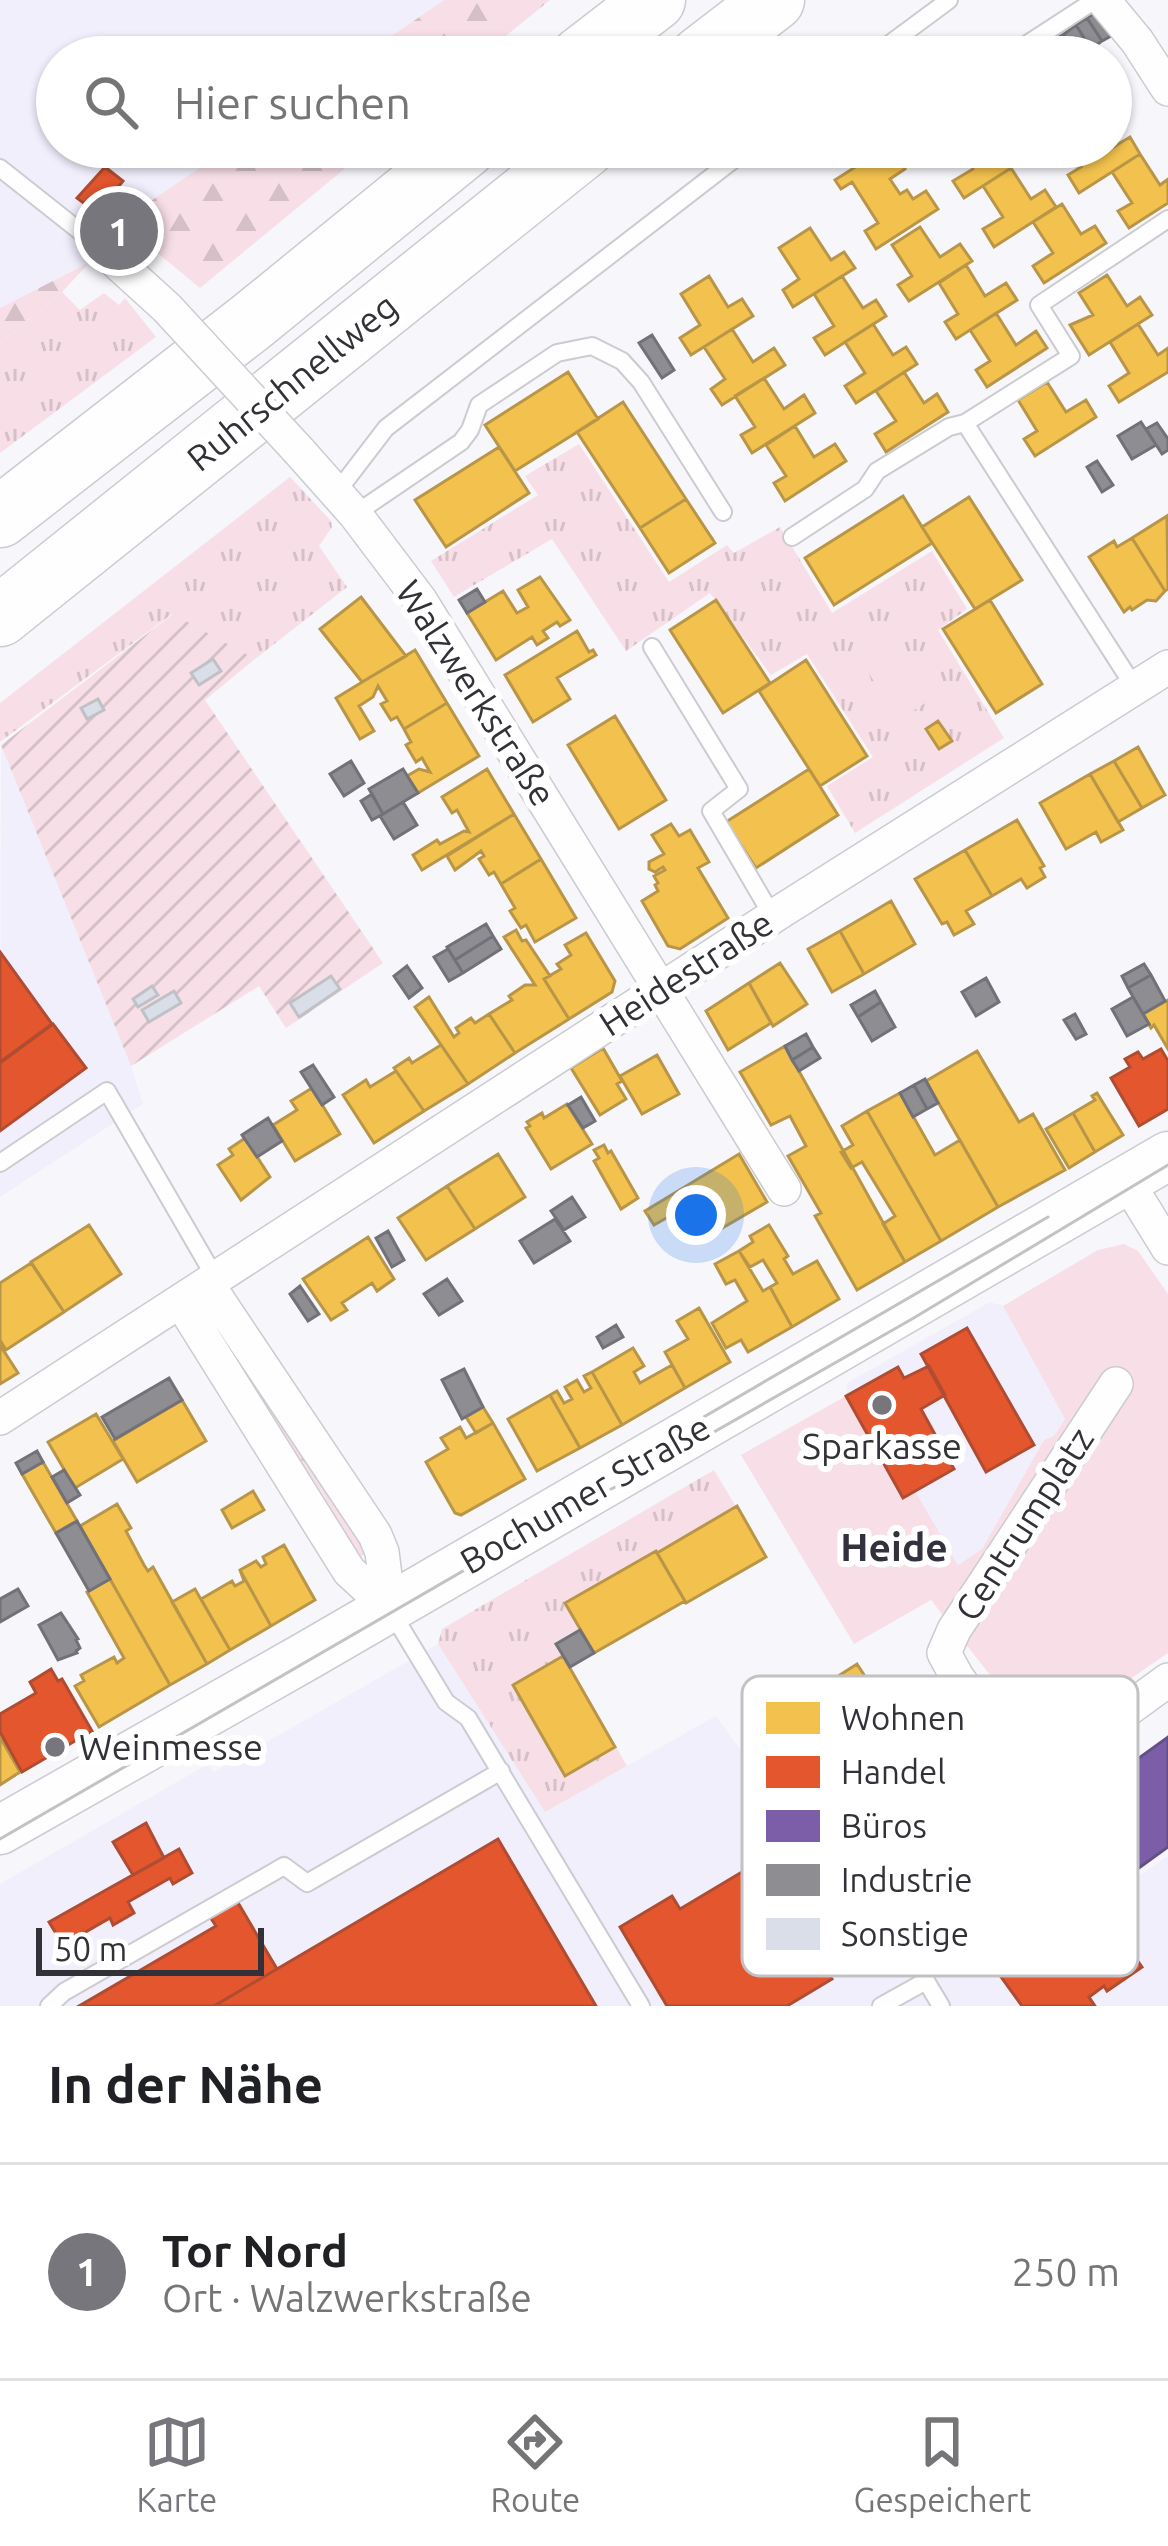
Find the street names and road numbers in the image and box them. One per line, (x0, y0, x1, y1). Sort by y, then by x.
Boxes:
street label: Ruhrschnellweg (179, 285, 405, 479)
street label: Walzwerkstraße (388, 572, 564, 813)
street label: Heidestraße (591, 901, 780, 1044)
street label: Bochumer Straße (453, 1405, 717, 1582)
street label: Centrumplatz (946, 1420, 1101, 1628)

